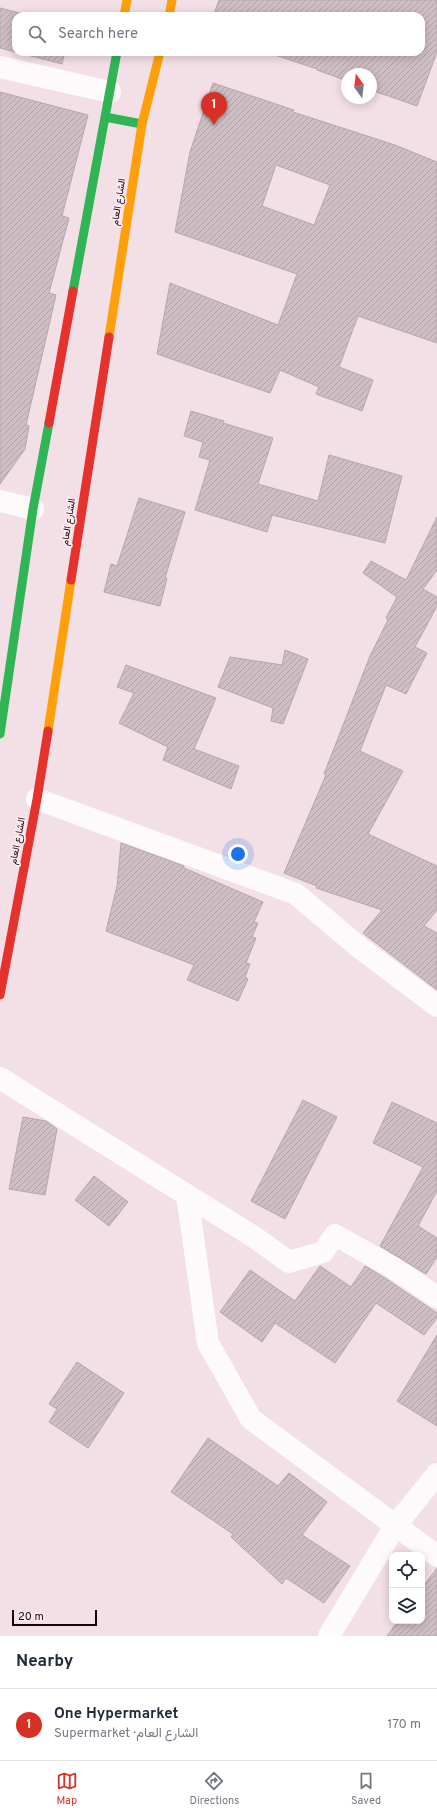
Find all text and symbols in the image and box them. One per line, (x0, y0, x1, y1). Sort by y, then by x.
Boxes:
search box (12, 12, 425, 56)
icon: search (26, 23, 48, 45)
text: Search here (58, 25, 138, 44)
north arrow (341, 68, 377, 104)
pin: 1 (201, 92, 227, 125)
street label: الشارع العام (109, 177, 129, 227)
street label: الشارع العام (59, 497, 79, 547)
street label: الشارع العام (7, 816, 29, 866)
your location (228, 844, 248, 864)
map controls (389, 1552, 425, 1624)
button: locate (389, 1552, 425, 1588)
button: layers (389, 1588, 425, 1624)
scale bar (12, 1608, 97, 1627)
text: 20 m (18, 1610, 44, 1624)
text: Nearby (16, 1651, 73, 1673)
text: One Hypermarket (54, 1705, 178, 1724)
text: 1 (26, 1717, 32, 1733)
text: 170 m (387, 1717, 421, 1733)
text: Supermarket · الشارع العام (54, 1726, 198, 1742)
tab: Map (56, 1770, 78, 1808)
tab: Directions (189, 1770, 239, 1808)
tab: Saved (351, 1770, 381, 1808)

